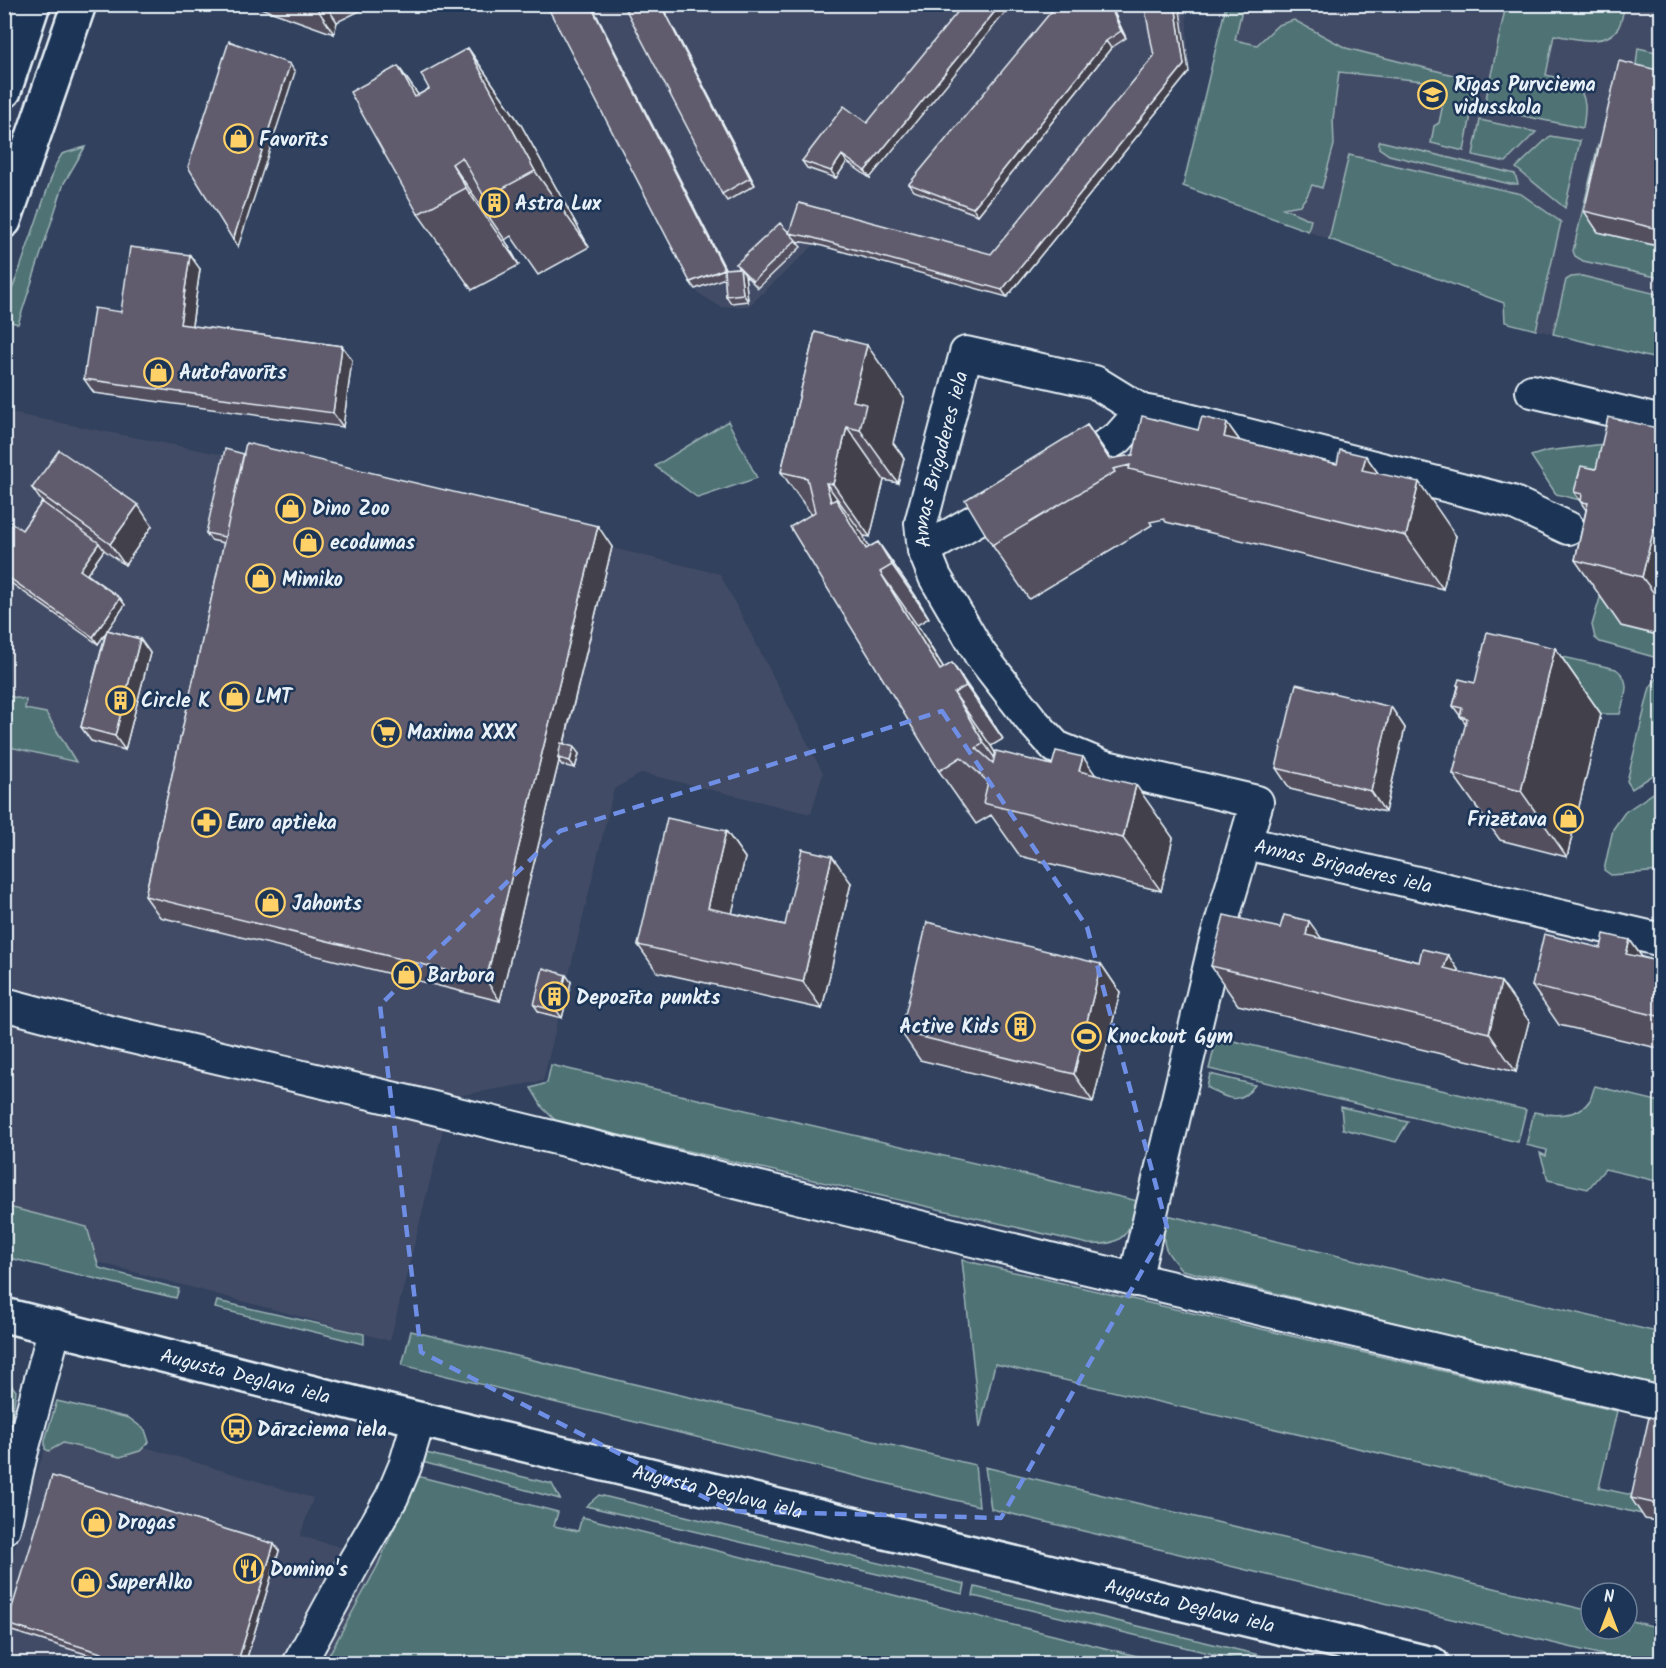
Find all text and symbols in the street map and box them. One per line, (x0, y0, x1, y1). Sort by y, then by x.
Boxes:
place label: Rīgas Purvciema vidusskola (1454, 70, 1596, 125)
school or university icon: Rīgas Purvciema vidusskola (1417, 79, 1449, 111)
shop icon: Favorīts (222, 123, 254, 155)
place label: Favorīts (259, 125, 329, 157)
building icon: Astra Lux (478, 187, 510, 219)
place label: Astra Lux (515, 189, 602, 221)
shop icon: Autofavorīts (142, 356, 174, 388)
place label: Autofavorīts (179, 358, 287, 390)
street label: Annas Brigaderes iela (907, 368, 979, 549)
shop icon: Dino Zoo (275, 492, 307, 524)
place label: Dino Zoo (312, 494, 390, 526)
shop icon: ecodumas (293, 526, 325, 558)
place label: ecodumas (330, 528, 416, 560)
shop icon: Mimiko (245, 563, 277, 595)
place label: Mimiko (282, 565, 343, 597)
shop icon: LMT (218, 680, 250, 712)
place label: LMT (255, 682, 294, 714)
building icon: Circle K (104, 684, 136, 716)
place label: Circle K (141, 686, 210, 718)
supermarket icon: Maxima XXX (370, 716, 402, 748)
place label: Maxima XXX (407, 718, 518, 750)
shop icon: Frizētava (1552, 803, 1584, 835)
place label: Frizētava (1467, 805, 1547, 837)
pharmacy icon: Euro aptieka (190, 806, 222, 838)
place label: Euro aptieka (227, 808, 337, 840)
street label: Annas Brigaderes iela (1251, 831, 1435, 904)
shop icon: Jahonts (255, 887, 287, 919)
place label: Jahonts (292, 889, 362, 921)
shop icon: Barbora (390, 959, 422, 991)
place label: Barbora (427, 961, 495, 993)
building icon: Depozīta punkts (539, 981, 571, 1013)
place label: Depozīta punkts (576, 983, 721, 1015)
building icon: Active Kids (1004, 1010, 1036, 1042)
place label: Active Kids (899, 1012, 1000, 1044)
sports icon: Knockout Gym (1070, 1020, 1102, 1052)
place label: Knockout Gym (1107, 1022, 1233, 1054)
street label: Augusta Deglava iela (157, 1341, 333, 1415)
bus stop icon: Dārzciema iela (220, 1413, 252, 1445)
place label: Dārzciema iela (257, 1415, 387, 1447)
street label: Augusta Deglava iela (629, 1457, 805, 1529)
shop icon: Drogas (80, 1506, 112, 1538)
place label: Drogas (117, 1508, 176, 1540)
restaurant icon: Domino's (233, 1553, 265, 1585)
place label: Domino's (270, 1555, 349, 1587)
shop icon: SuperAlko (70, 1566, 102, 1598)
place label: SuperAlko (107, 1568, 192, 1600)
street label: Augusta Deglava iela (1101, 1571, 1278, 1643)
north arrow (1579, 1581, 1639, 1641)
text: N (1604, 1585, 1614, 1610)

